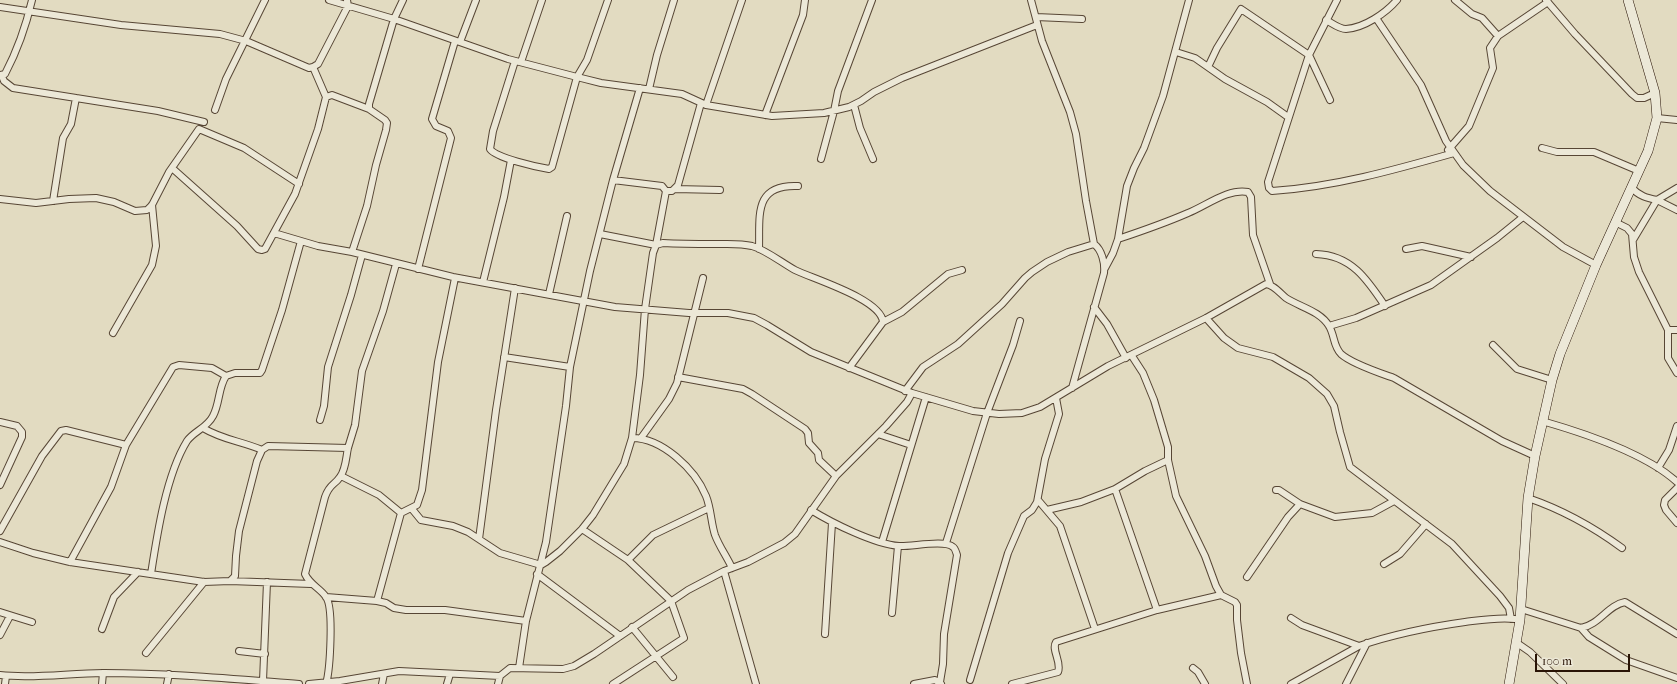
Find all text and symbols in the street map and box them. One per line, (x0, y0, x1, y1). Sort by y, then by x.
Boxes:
scale bar (1537, 646, 1632, 672)
text: 100 m (1542, 654, 1572, 668)

